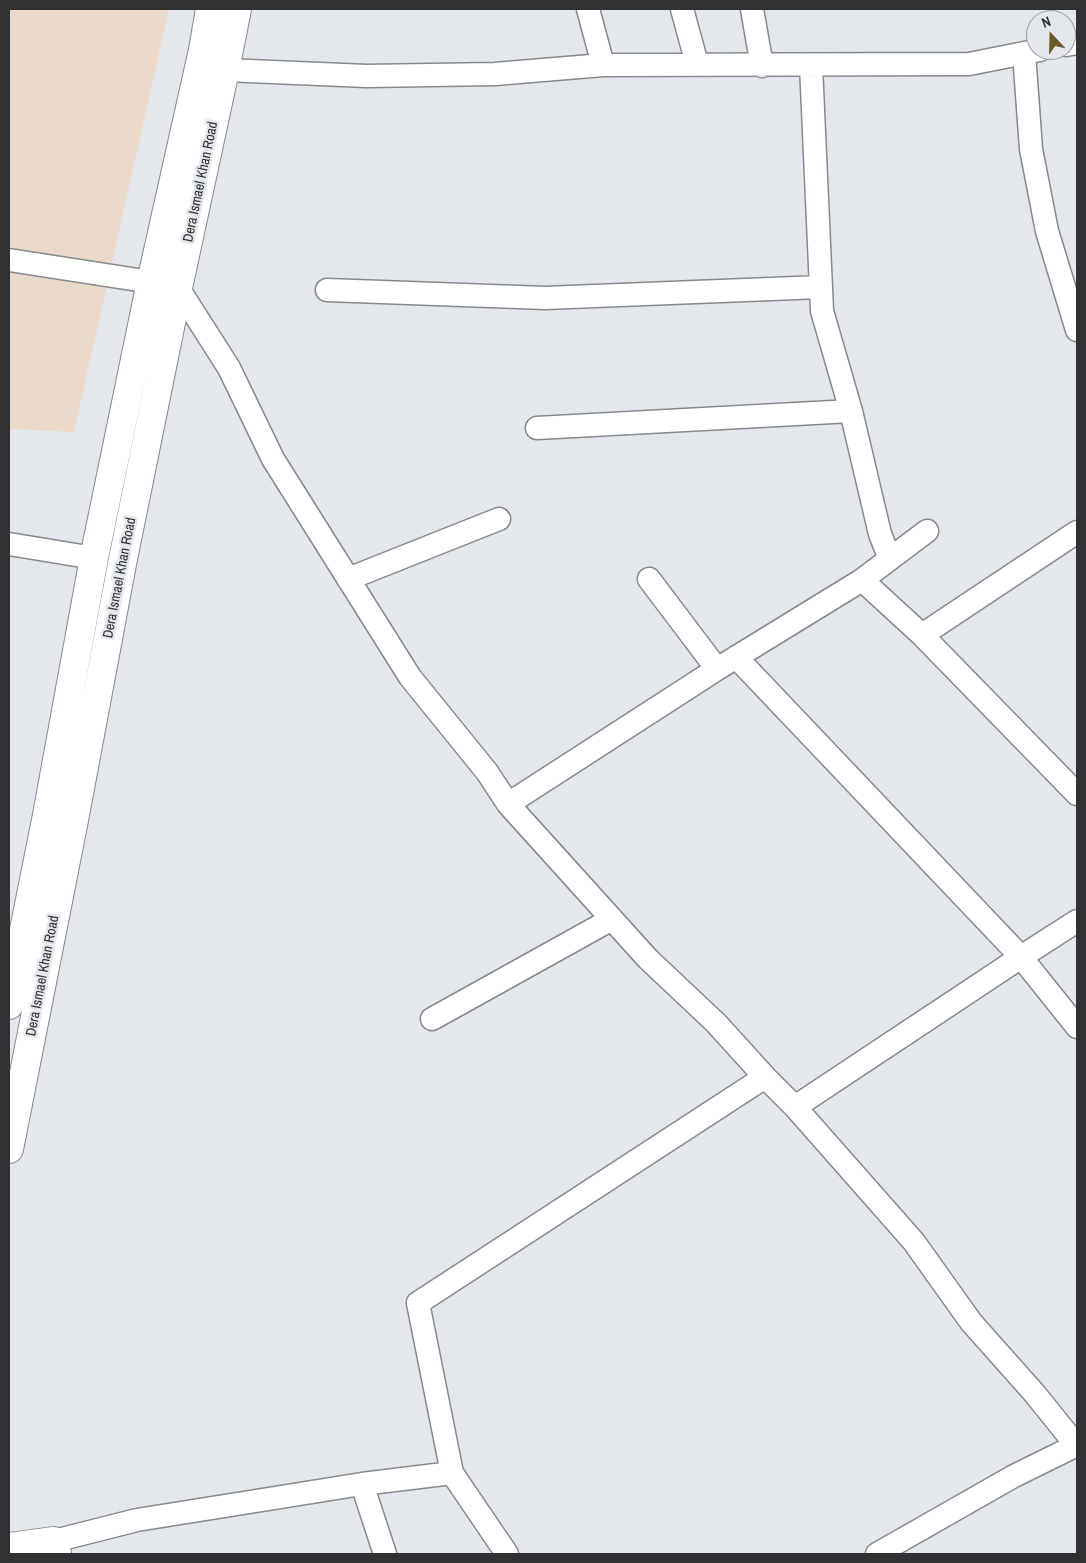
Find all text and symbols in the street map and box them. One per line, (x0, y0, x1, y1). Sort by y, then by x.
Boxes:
north arrow (1026, 10, 1076, 60)
text: N (1039, 12, 1053, 32)
street label: Dera Ismael Khan Road (180, 120, 222, 244)
street label: Dera Ismael Khan Road (100, 516, 140, 640)
street label: Dera Ismael Khan Road (23, 914, 63, 1038)

